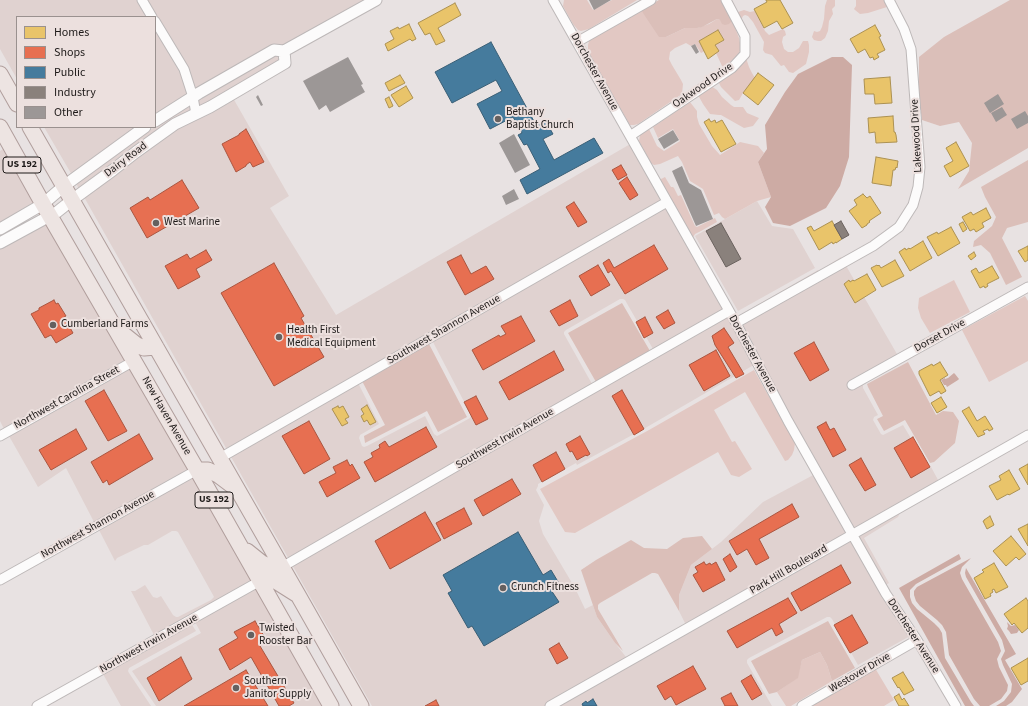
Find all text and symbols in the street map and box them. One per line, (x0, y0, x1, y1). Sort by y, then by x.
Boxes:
legend (16, 16, 156, 128)
text: Homes (54, 24, 89, 41)
street label: Dorchester Avenue (567, 31, 621, 113)
text: Shops (54, 44, 85, 61)
street label: Oakwood Drive (670, 60, 736, 112)
text: Public (54, 64, 85, 81)
text: Industry (54, 84, 96, 101)
street label: Lakewood Drive (908, 99, 926, 173)
text: Other (54, 104, 83, 121)
place label: Bethany Baptist Church (506, 106, 574, 132)
marker: Bethany Baptist Church (493, 114, 503, 124)
street label: Dairy Road (102, 140, 150, 180)
road number: US 192 (3, 157, 41, 173)
place label: West Marine (164, 216, 220, 230)
marker: West Marine (151, 218, 161, 228)
street label: Southwest Shannon Avenue (385, 292, 503, 368)
street label: Dorchester Avenue (725, 313, 779, 395)
street label: Dorset Drive (912, 317, 968, 355)
place label: Cumberland Farms (61, 318, 148, 332)
marker: Cumberland Farms (48, 320, 58, 330)
place label: Health First Medical Equipment (287, 324, 376, 350)
marker: Health First Medical Equipment (274, 332, 284, 342)
street label: Northwest Carolina Street (12, 363, 122, 433)
street label: New Haven Avenue (138, 375, 194, 457)
street label: Southwest Irwin Avenue (454, 406, 556, 472)
street label: Northwest Shannon Avenue (39, 488, 157, 562)
road number: US 192 (195, 492, 233, 508)
street label: Park Hill Boulevard (748, 542, 830, 598)
place label: Crunch Fitness (511, 581, 579, 595)
marker: Crunch Fitness (498, 583, 508, 593)
street label: Dorchester Avenue (884, 596, 942, 676)
street label: Northwest Irwin Avenue (98, 612, 200, 676)
place label: Twisted Rooster Bar (259, 622, 312, 648)
marker: Twisted Rooster Bar (246, 630, 256, 640)
street label: Westover Drive (827, 650, 893, 696)
place label: Southern Janitor Supply (244, 675, 311, 701)
marker: Southern Janitor Supply (231, 683, 241, 693)

